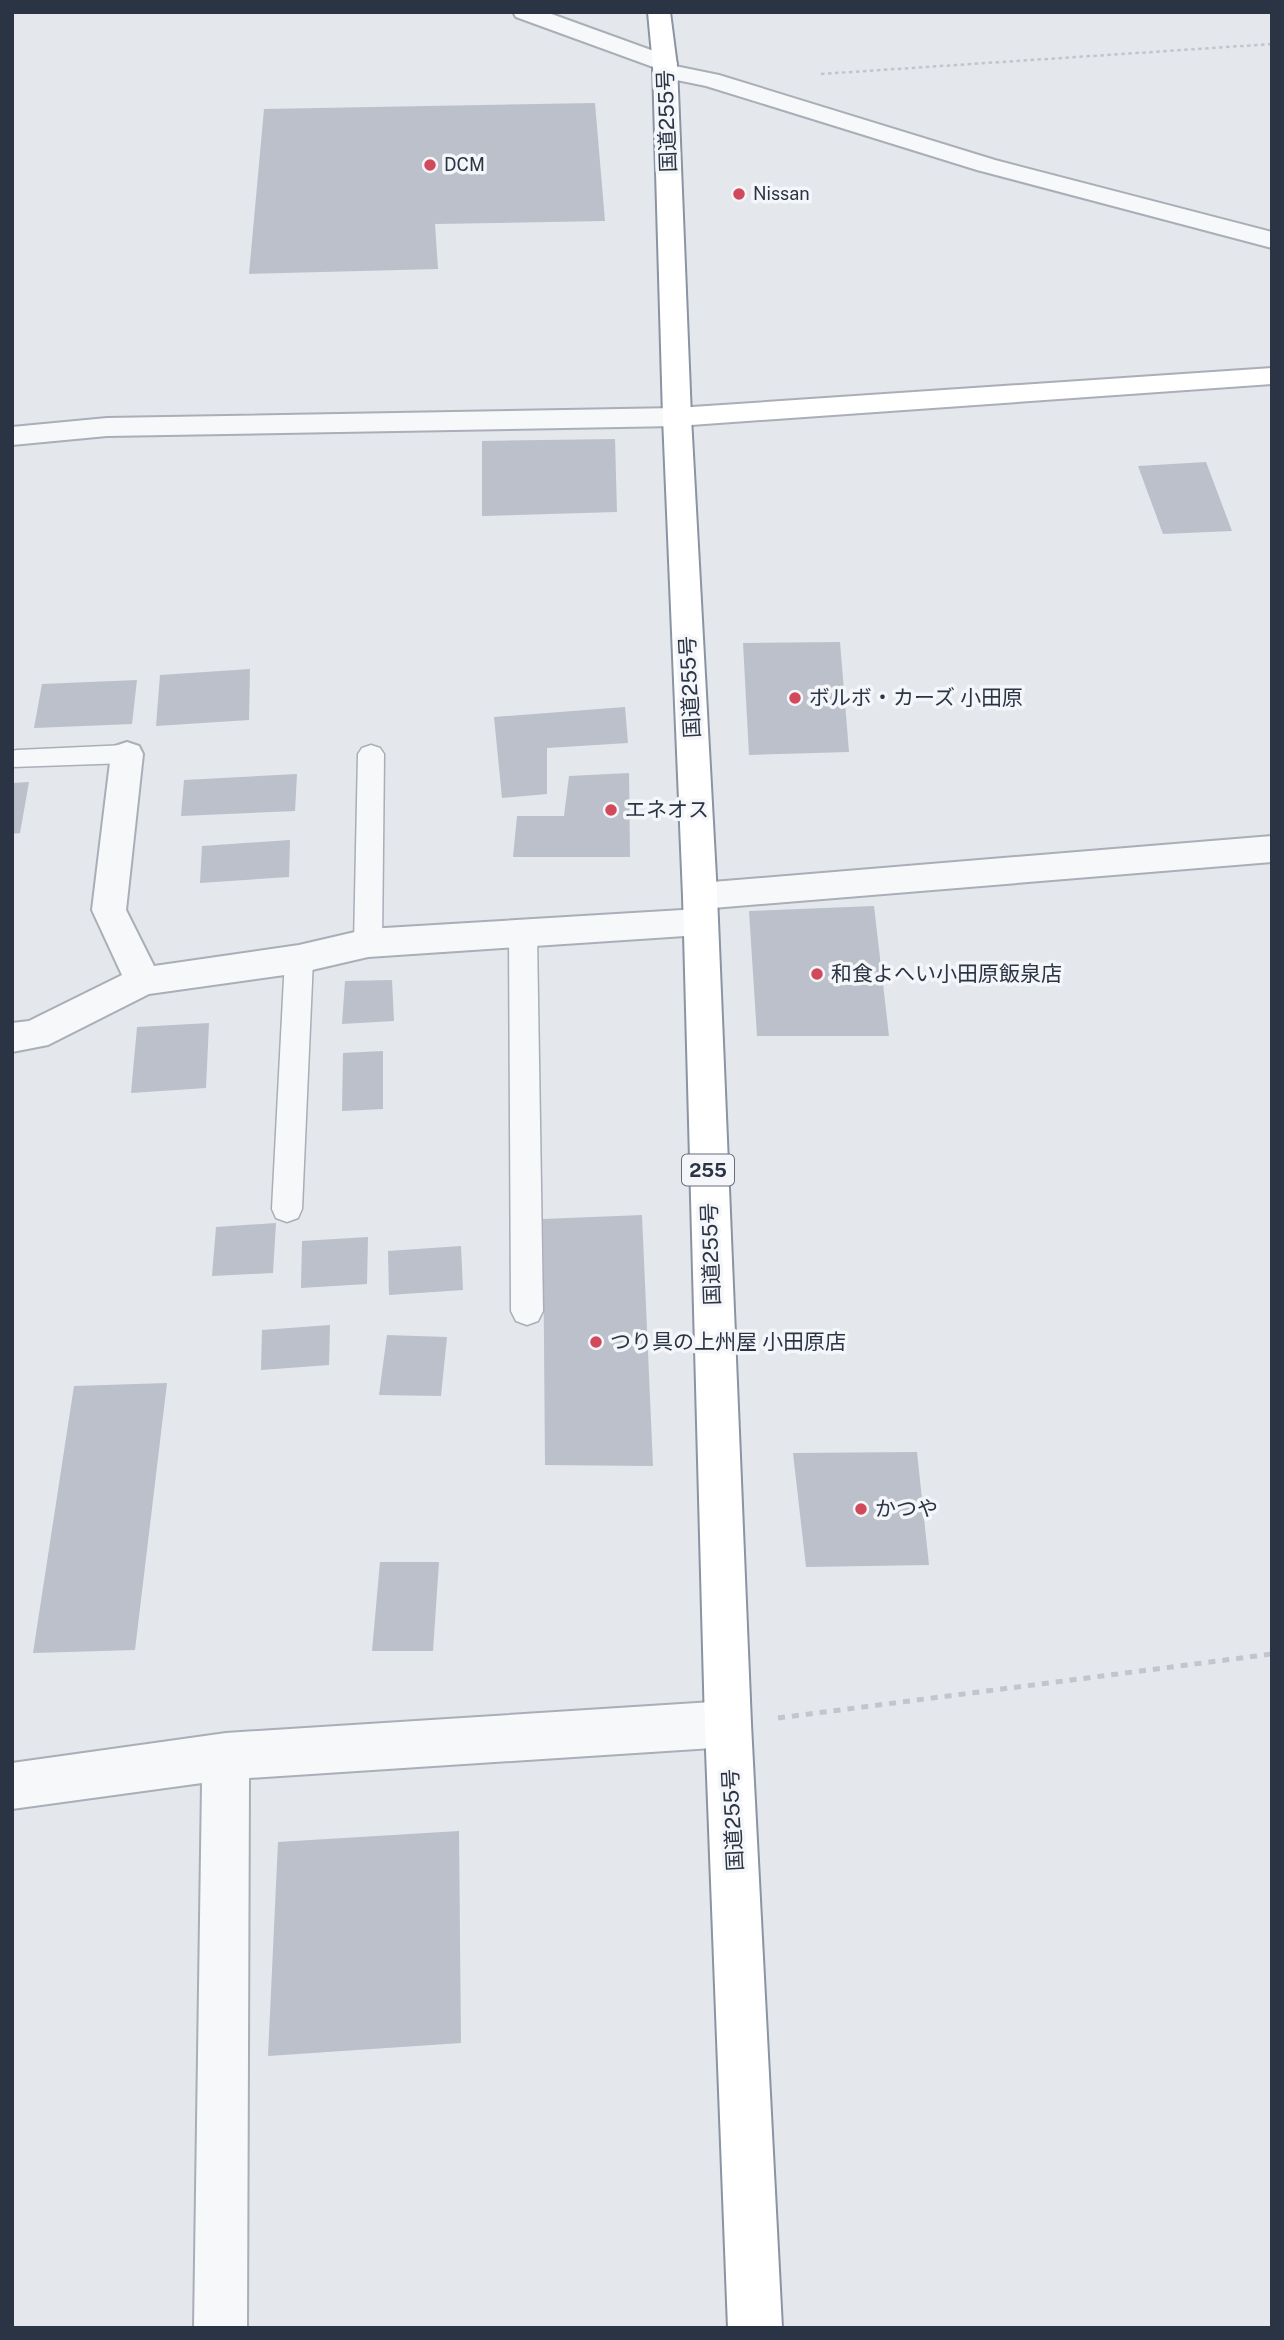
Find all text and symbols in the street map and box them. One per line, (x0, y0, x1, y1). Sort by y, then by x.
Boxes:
street label: 国道255号 (652, 69, 681, 173)
place label: DCM (444, 154, 485, 175)
marker: DCM (422, 157, 438, 173)
place label: Nissan (753, 183, 810, 204)
marker: Nissan (731, 186, 747, 202)
street label: 国道255号 (674, 635, 705, 739)
place label: ボルボ・カーズ 小田原 (809, 685, 1023, 710)
marker: ボルボ・カーズ 小田原 (787, 690, 803, 706)
place label: エネオス (625, 797, 709, 822)
marker: エネオス (603, 802, 619, 818)
place label: 和食よへい小田原飯泉店 (831, 961, 1062, 986)
marker: 和食よへい小田原飯泉店 (809, 966, 825, 982)
road number: 255 (682, 1154, 734, 1186)
street label: 国道255号 (696, 1202, 725, 1306)
place label: つり具の上州屋 小田原店 (610, 1329, 846, 1354)
marker: つり具の上州屋 小田原店 (588, 1334, 604, 1350)
place label: かつや (875, 1496, 938, 1521)
marker: かつや (853, 1501, 869, 1517)
street label: 国道255号 (717, 1768, 748, 1872)

